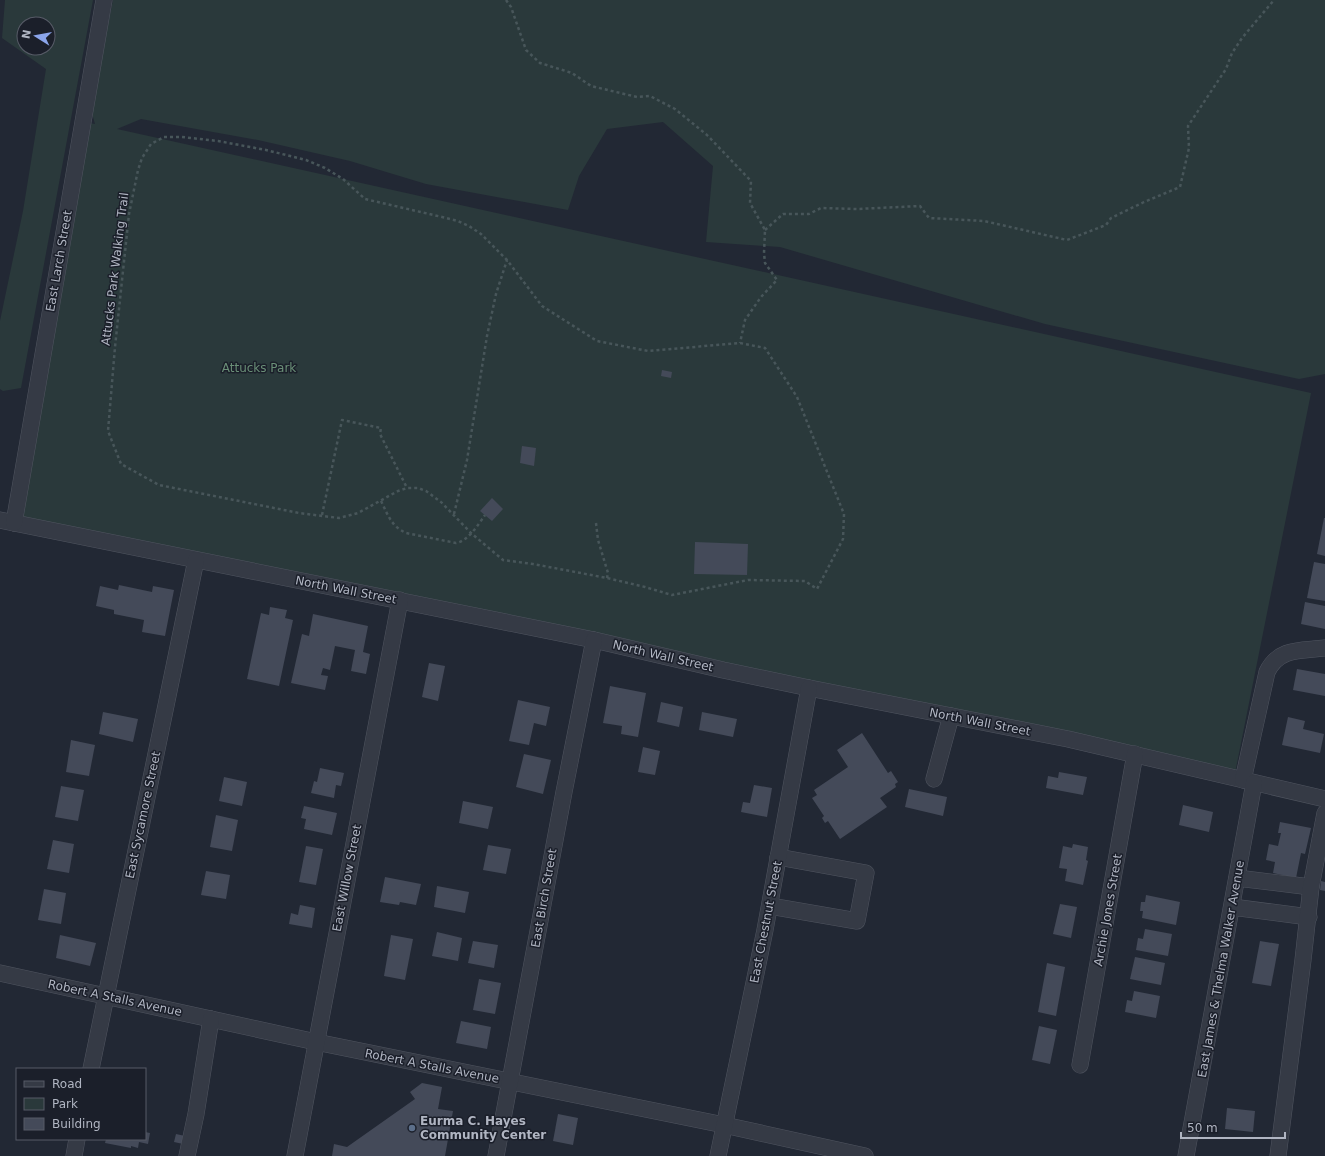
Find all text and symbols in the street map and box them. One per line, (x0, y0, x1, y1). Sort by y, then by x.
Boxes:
north arrow (16, 16, 56, 56)
text: N (19, 28, 34, 40)
street label: Attucks Park Walking Trail (99, 192, 131, 346)
street label: East Larch Street (43, 209, 75, 313)
park label: Attucks Park (222, 361, 296, 375)
street label: North Wall Street (294, 573, 398, 607)
street label: North Wall Street (611, 638, 715, 674)
street label: North Wall Street (928, 705, 1032, 739)
street label: East Sycamore Street (123, 750, 163, 880)
street label: East Willow Street (330, 823, 364, 933)
street label: East Birch Street (528, 847, 560, 949)
street label: Archie Jones Street (1091, 852, 1125, 967)
street label: East Chestnut Street (747, 859, 785, 984)
street label: East James & Thelma Walker Avenue (1195, 859, 1247, 1079)
street label: Robert A Stalls Avenue (47, 977, 183, 1019)
street label: Robert A Stalls Avenue (364, 1046, 500, 1086)
legend (16, 1068, 146, 1140)
text: Road (52, 1077, 82, 1091)
text: Park (52, 1097, 78, 1111)
place label: Eurma C. Hayes Community Center (420, 1114, 546, 1142)
scale bar (1181, 1114, 1285, 1140)
text: Building (52, 1117, 101, 1131)
text: 50 m (1187, 1121, 1218, 1135)
marker: Eurma C. Hayes Community Center (407, 1123, 417, 1133)

